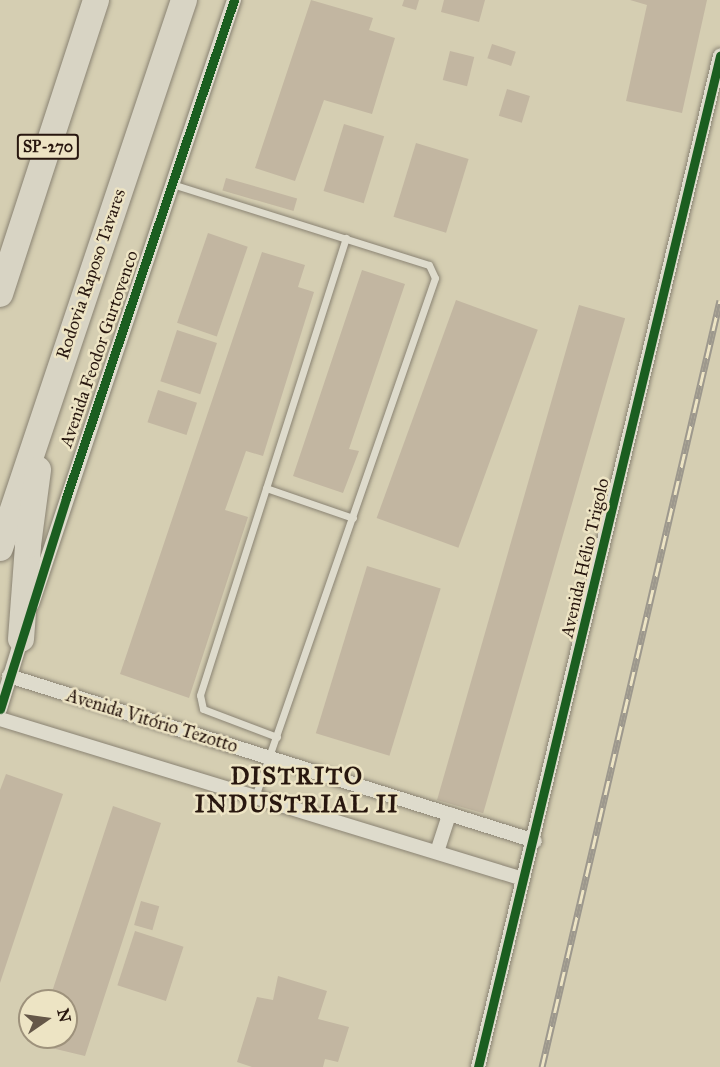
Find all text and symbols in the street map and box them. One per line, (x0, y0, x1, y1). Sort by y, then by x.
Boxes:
road number: SP-270 (16, 134, 80, 160)
street label: Rodovia Raposo Tavares (52, 186, 130, 362)
street label: Avenida Feodor Gurtovenco (55, 248, 143, 450)
street label: Avenida Hélio Trigolo (556, 476, 614, 640)
street label: Avenida Vitório Tezotto (64, 685, 240, 757)
district label: DISTRITO INDUSTRIAL II (195, 763, 399, 819)
north arrow (18, 989, 78, 1049)
text: N (53, 1007, 75, 1024)

